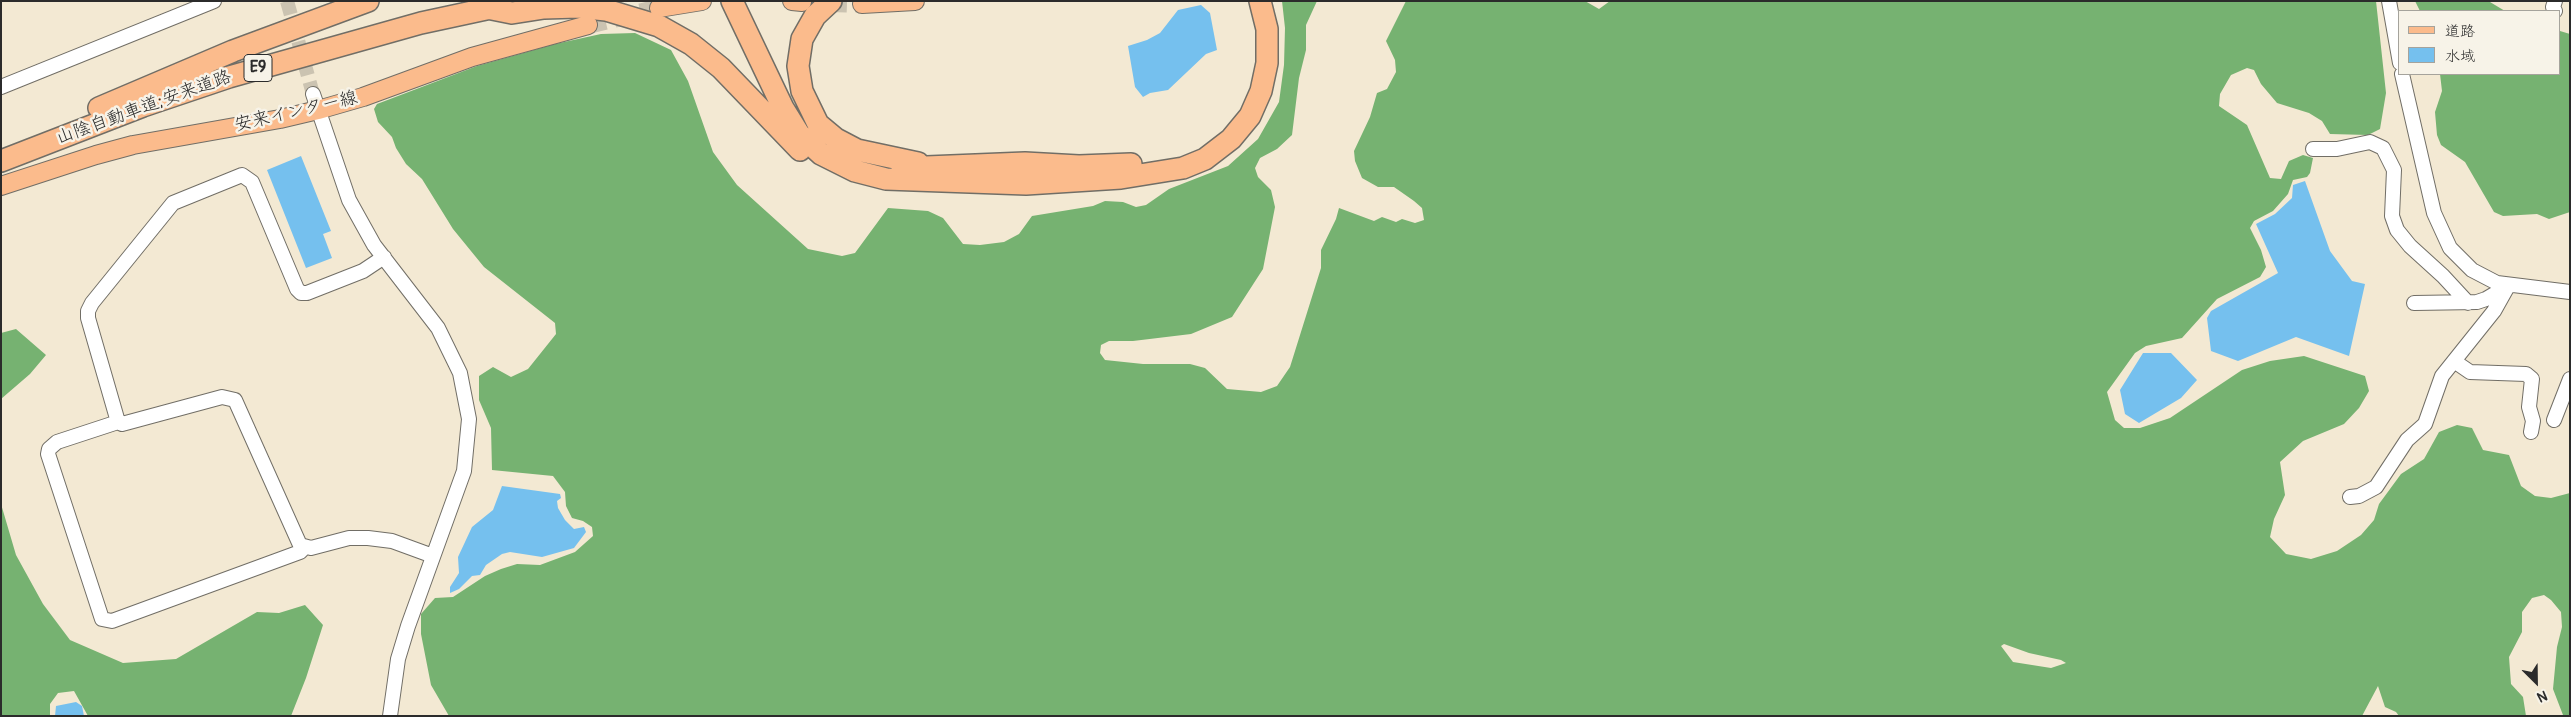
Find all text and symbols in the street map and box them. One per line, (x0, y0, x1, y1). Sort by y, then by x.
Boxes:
legend (2398, 10, 2561, 75)
text: 道路 (2445, 22, 2475, 41)
text: 水域 (2445, 47, 2475, 66)
road number: E9 (244, 54, 272, 82)
street label: 山陰自動車道;安来道路 (53, 66, 235, 150)
street label: 安来インター線 (232, 87, 360, 137)
north arrow (2511, 657, 2561, 707)
text: N (2534, 687, 2550, 706)

